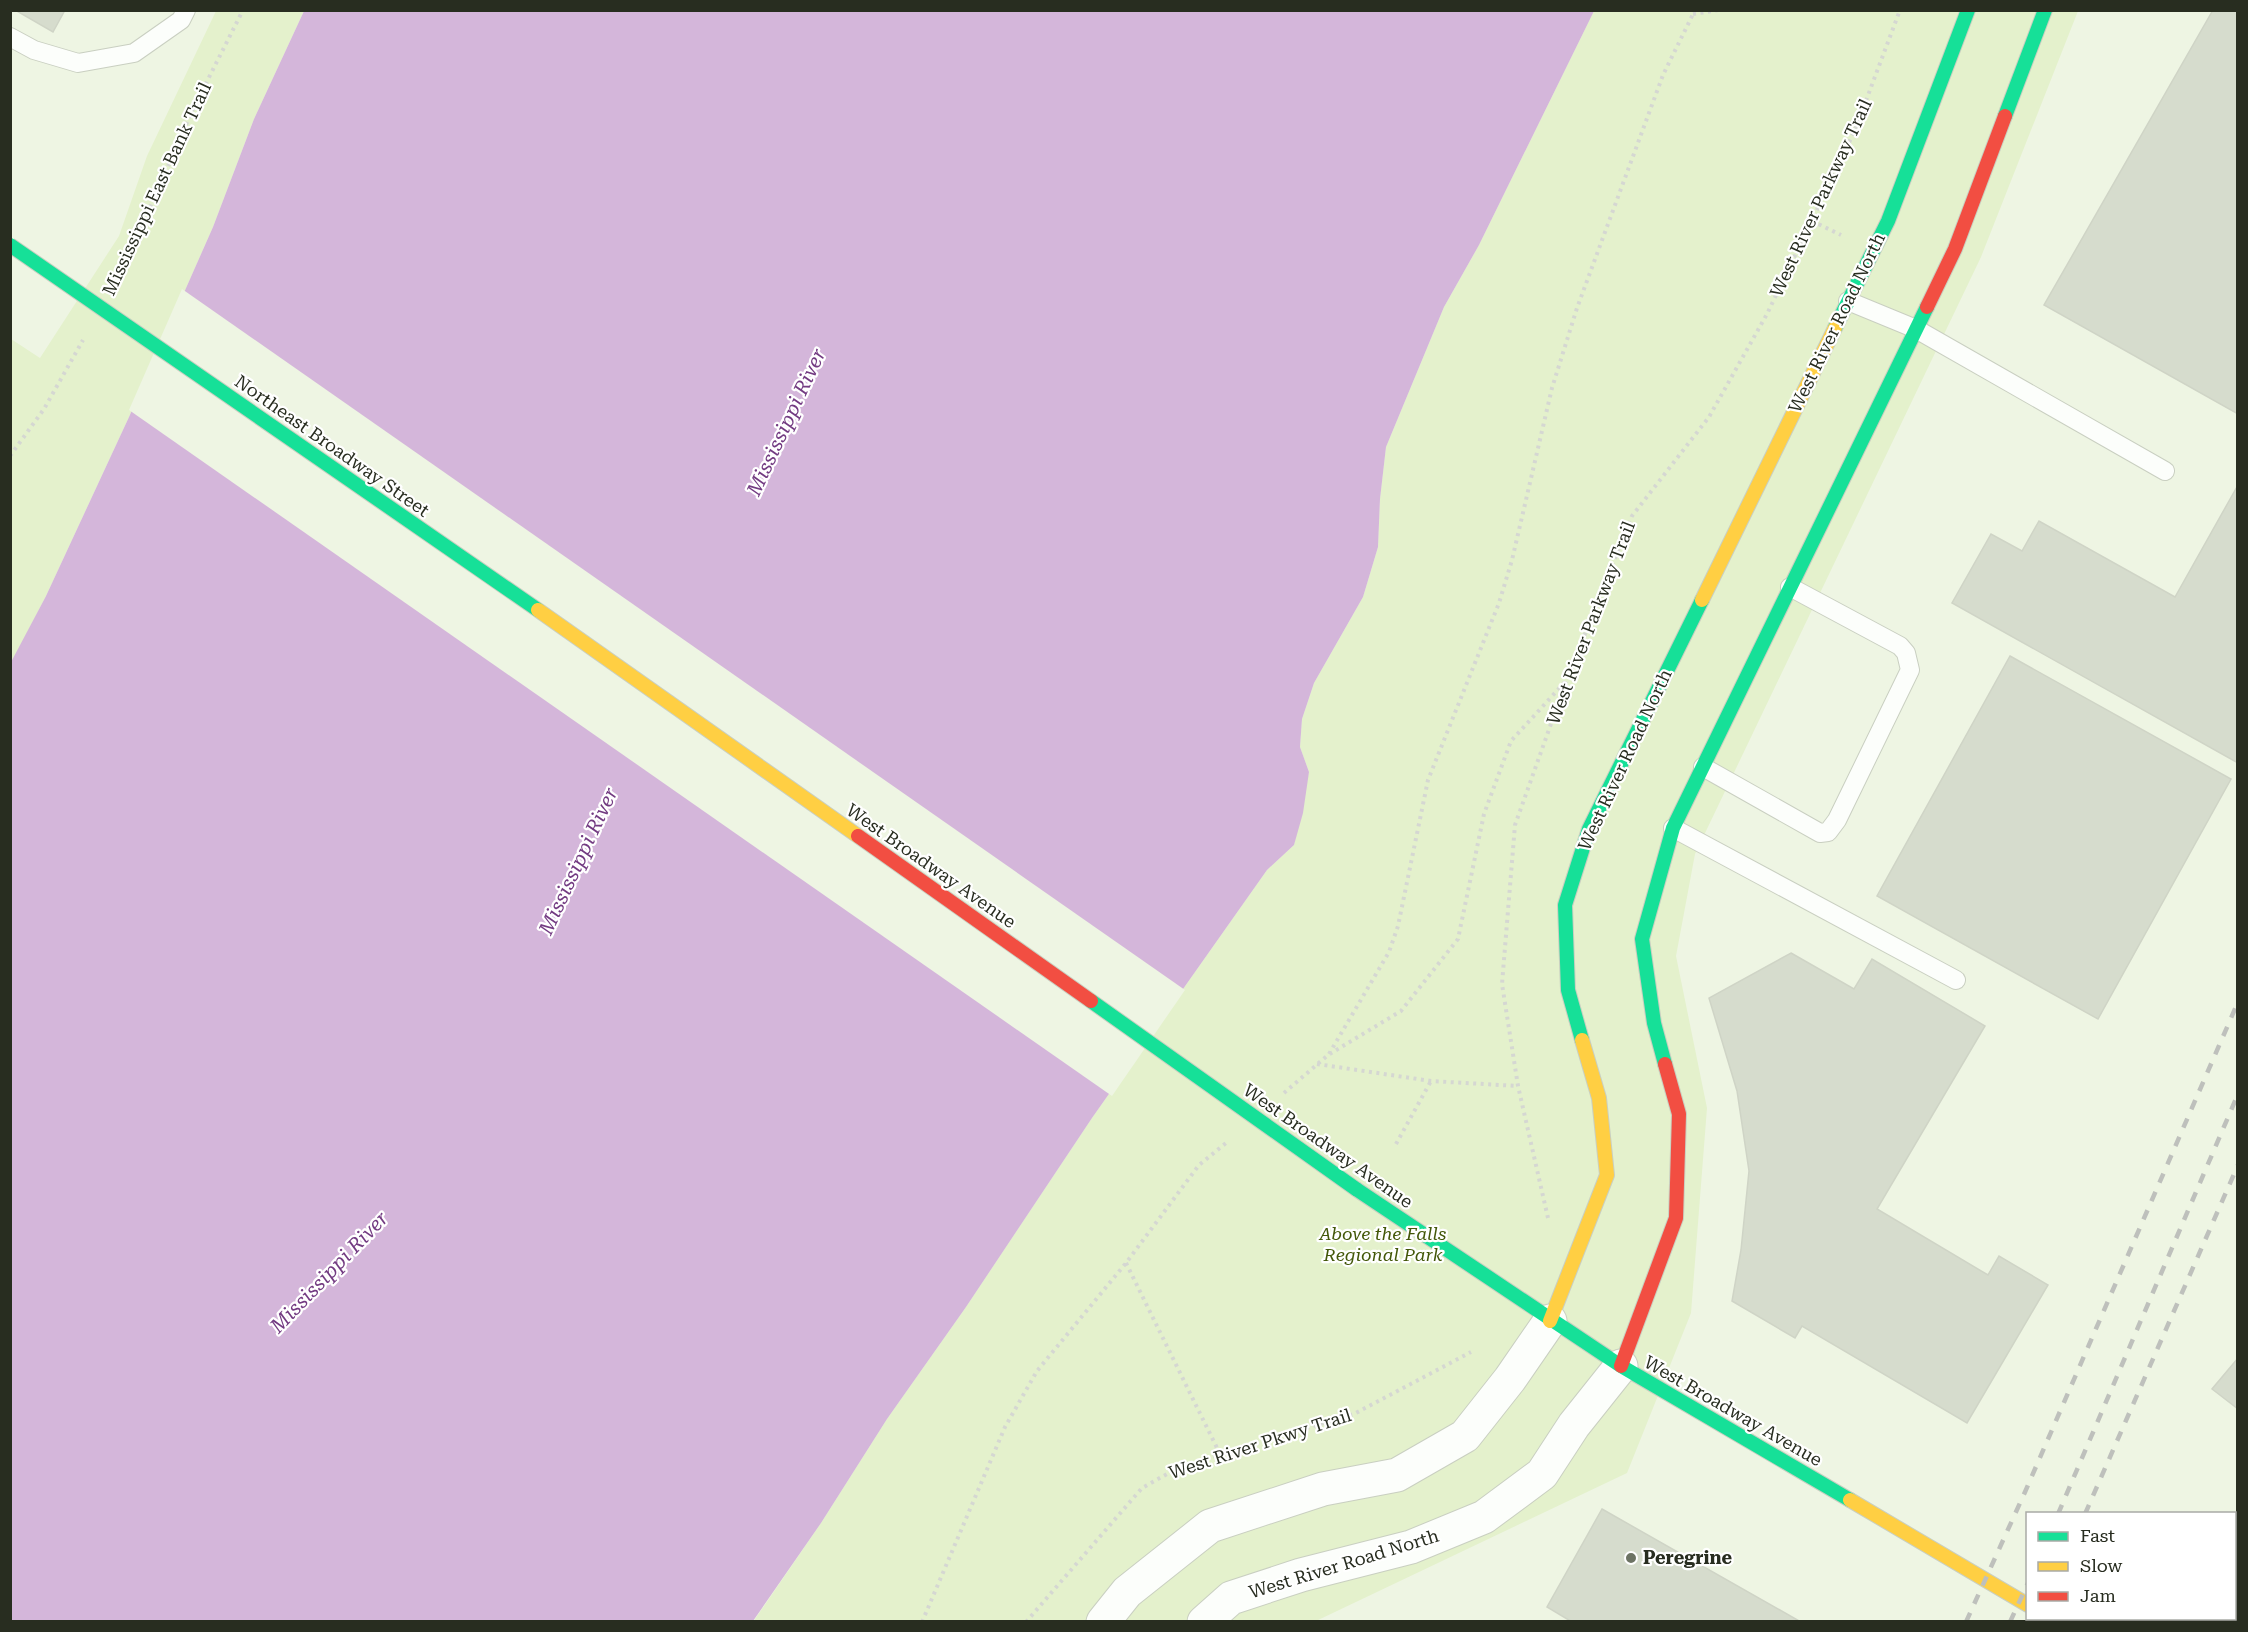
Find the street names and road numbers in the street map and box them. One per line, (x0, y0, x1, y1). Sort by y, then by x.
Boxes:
street label: Mississippi East Bank Trail (98, 78, 215, 299)
street label: West River Parkway Trail (1765, 95, 1876, 300)
street label: West River Road North (1784, 229, 1889, 416)
street label: Northeast Broadway Street (231, 370, 434, 521)
street label: West River Parkway Trail (1542, 518, 1639, 727)
street label: West River Road North (1573, 666, 1676, 854)
street label: West Broadway Avenue (842, 799, 1020, 932)
street label: West Broadway Avenue (1239, 1079, 1417, 1212)
street label: West Broadway Avenue (1640, 1351, 1826, 1470)
street label: West River Pkwy Trail (1166, 1404, 1354, 1483)
street label: West River Road North (1246, 1525, 1442, 1602)

